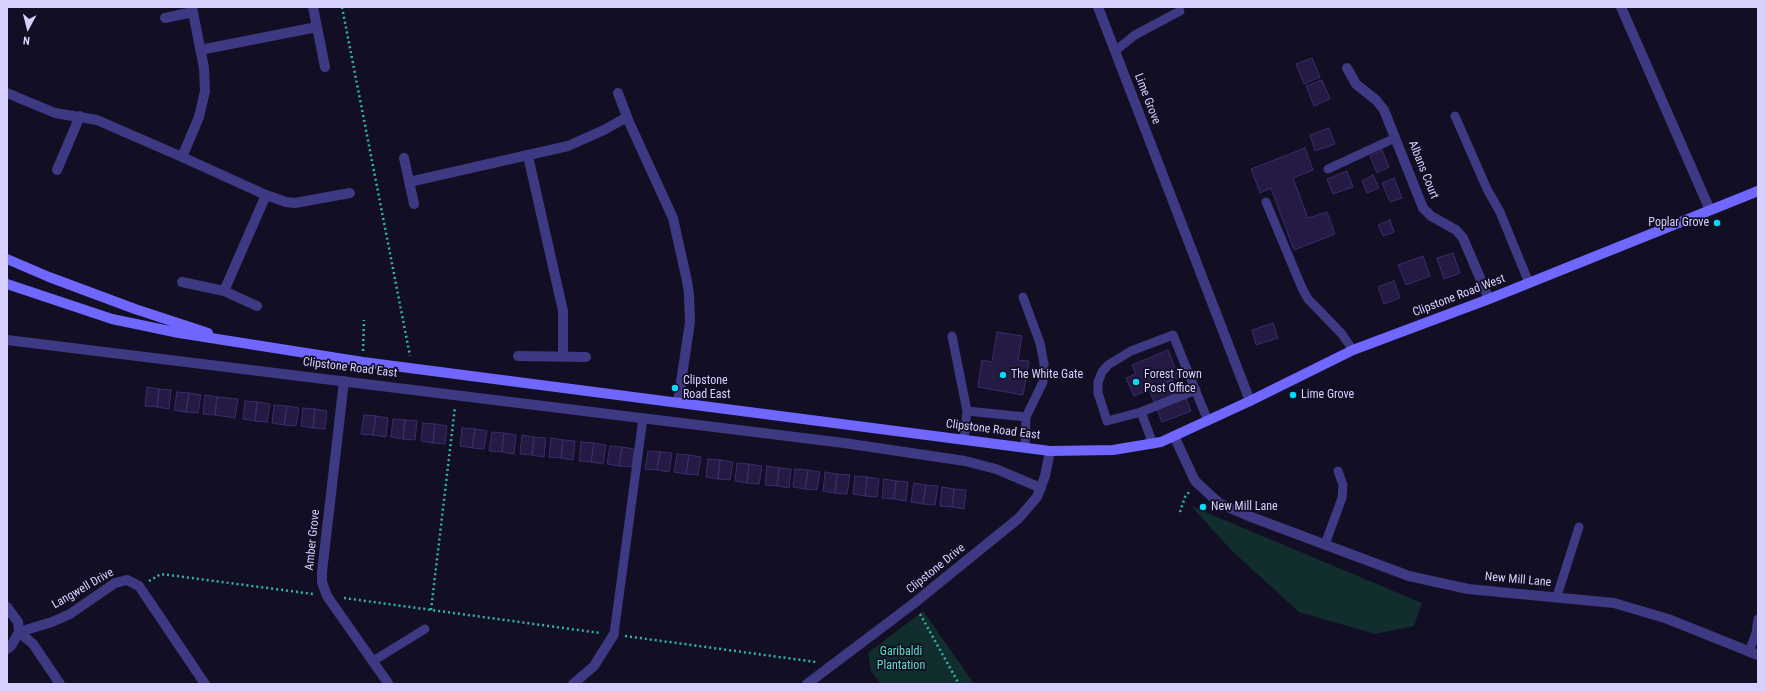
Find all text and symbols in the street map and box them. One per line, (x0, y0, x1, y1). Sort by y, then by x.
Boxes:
north arrow (8, 8, 48, 48)
text: N (22, 34, 31, 47)
street label: Lime Grove (1131, 72, 1163, 126)
street label: Albans Court (1405, 139, 1441, 201)
place label: Poplar Grove (1648, 216, 1709, 230)
marker: Poplar Grove (1712, 218, 1722, 228)
street label: Clipstone Road West (1411, 272, 1507, 320)
street label: Clipstone Road East (302, 355, 398, 381)
place label: The White Gate (1011, 368, 1083, 382)
place label: Forest Town Post Office (1144, 368, 1202, 396)
marker: The White Gate (998, 370, 1008, 380)
place label: Clipstone Road East (683, 374, 731, 402)
marker: Forest Town Post Office (1131, 377, 1141, 387)
marker: Clipstone Road East (670, 383, 680, 393)
place label: Lime Grove (1301, 388, 1354, 402)
marker: Lime Grove (1288, 390, 1298, 400)
street label: Clipstone Road East (945, 417, 1041, 443)
place label: New Mill Lane (1211, 500, 1278, 514)
marker: New Mill Lane (1198, 502, 1208, 512)
street label: Amber Grove (303, 509, 323, 571)
street label: Clipstone Drive (904, 541, 968, 597)
street label: Langwell Drive (50, 566, 116, 612)
street label: New Mill Lane (1484, 570, 1552, 590)
park label: Garibaldi Plantation (877, 645, 925, 673)

